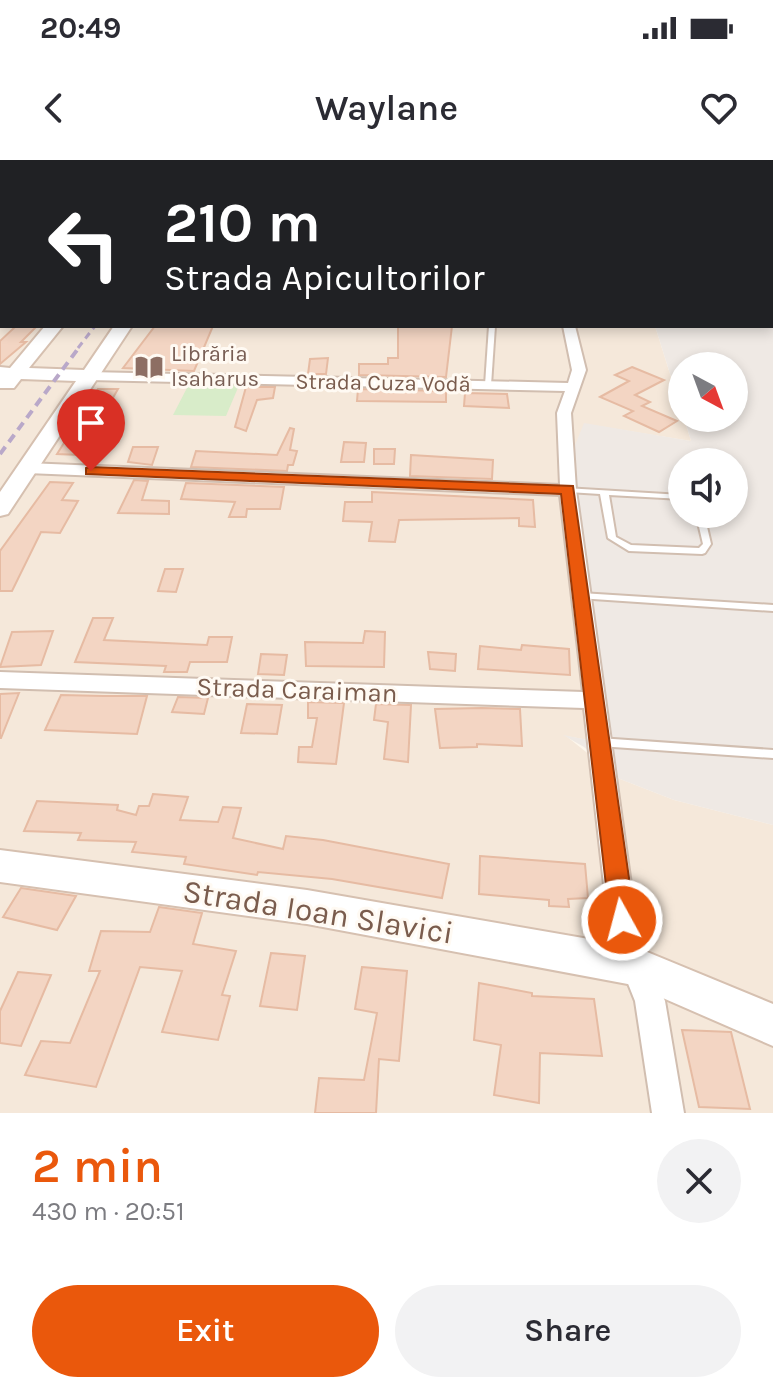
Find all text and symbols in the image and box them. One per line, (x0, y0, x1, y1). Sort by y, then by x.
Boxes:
text: 20:49 (40, 10, 121, 46)
icon: back (32, 86, 76, 130)
icon: heart (697, 86, 741, 130)
text: Waylane (315, 87, 458, 129)
text: 210 m (164, 190, 321, 255)
icon: left (32, 192, 136, 296)
text: Strada Apicultorilor (164, 257, 484, 299)
place label: Librăria Isaharus (171, 341, 259, 392)
library icon: Librăria Isaharus (134, 352, 164, 382)
north arrow (668, 352, 748, 432)
map controls (668, 352, 748, 528)
street label: Strada Cuza Vodă (295, 368, 471, 398)
pin (57, 389, 125, 471)
icon: arrive (69, 401, 113, 445)
button: sound (668, 448, 748, 528)
street label: Strada Caraiman (196, 671, 398, 709)
street label: Strada Ioan Slavici (180, 872, 456, 952)
position arrow (580, 878, 664, 962)
text: 2 min (32, 1138, 163, 1194)
button: close (657, 1139, 741, 1223)
text: 430 m · 20:51 (32, 1196, 185, 1227)
button: Exit (32, 1285, 379, 1377)
button: Share (395, 1285, 741, 1377)

